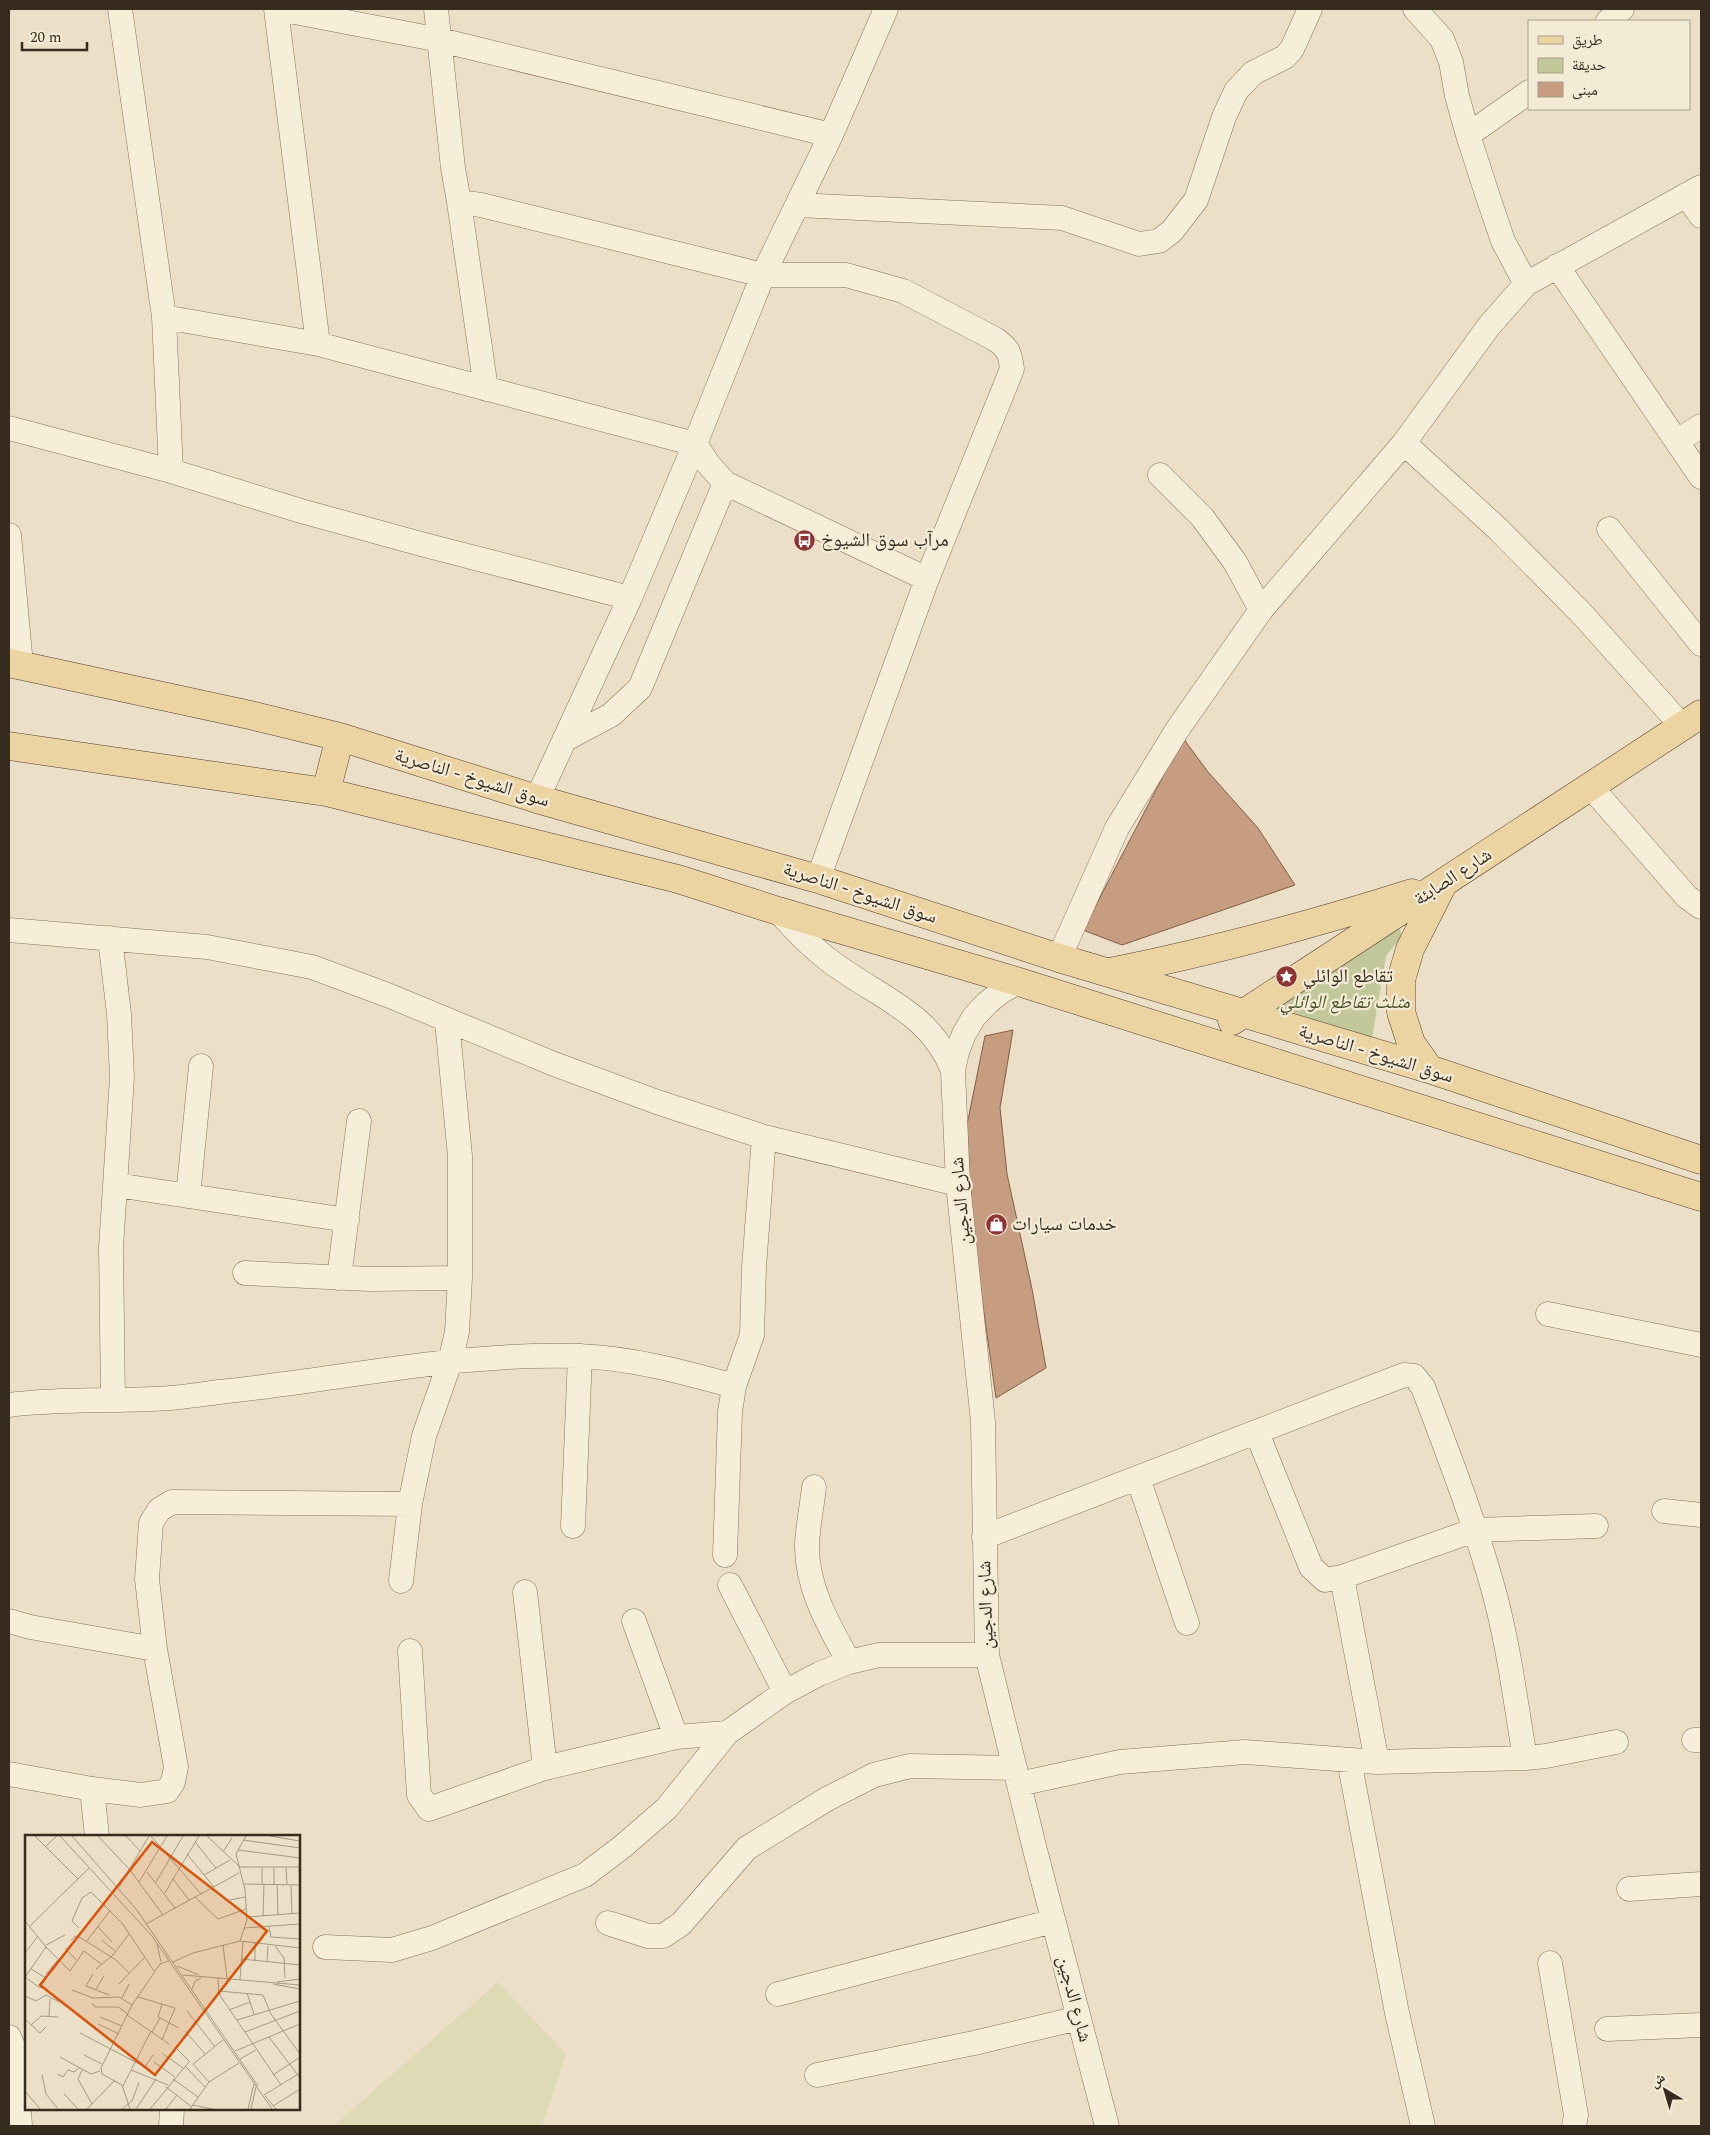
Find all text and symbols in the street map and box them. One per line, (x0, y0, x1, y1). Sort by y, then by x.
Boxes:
scale bar (22, 20, 88, 52)
legend (1528, 20, 1690, 110)
text: 20 m (30, 26, 62, 49)
text: طريق (1572, 29, 1603, 52)
text: حديقة (1572, 54, 1607, 77)
text: مبنى (1572, 79, 1598, 102)
place label: مرآب سوق الشيوخ (821, 526, 949, 555)
bus stop icon: مرآب سوق الشيوخ (793, 528, 817, 552)
street label: سوق الشيوخ - الناصرية (391, 741, 553, 815)
street label: شارع الصابئة (1408, 841, 1498, 913)
street label: سوق الشيوخ - الناصرية (779, 854, 941, 932)
place label: تقاطع الوائلي (1303, 962, 1393, 991)
place icon: تقاطع الوائلي (1275, 964, 1299, 988)
park label: مثلث تقاطع الوائلي (1280, 988, 1410, 1017)
street label: سوق الشيوخ - الناصرية (1295, 1017, 1457, 1091)
street label: شارع الدجين (943, 1156, 979, 1246)
place label: خدمات سيارات (1012, 1210, 1117, 1239)
shop icon: خدمات سيارات (984, 1212, 1008, 1236)
street label: شارع الدجين (970, 1560, 1002, 1650)
inset map (25, 1835, 300, 2110)
street label: شارع الدجين (1049, 1953, 1099, 2045)
north arrow (1640, 2065, 1690, 2115)
text: ش (1645, 2067, 1670, 2093)

